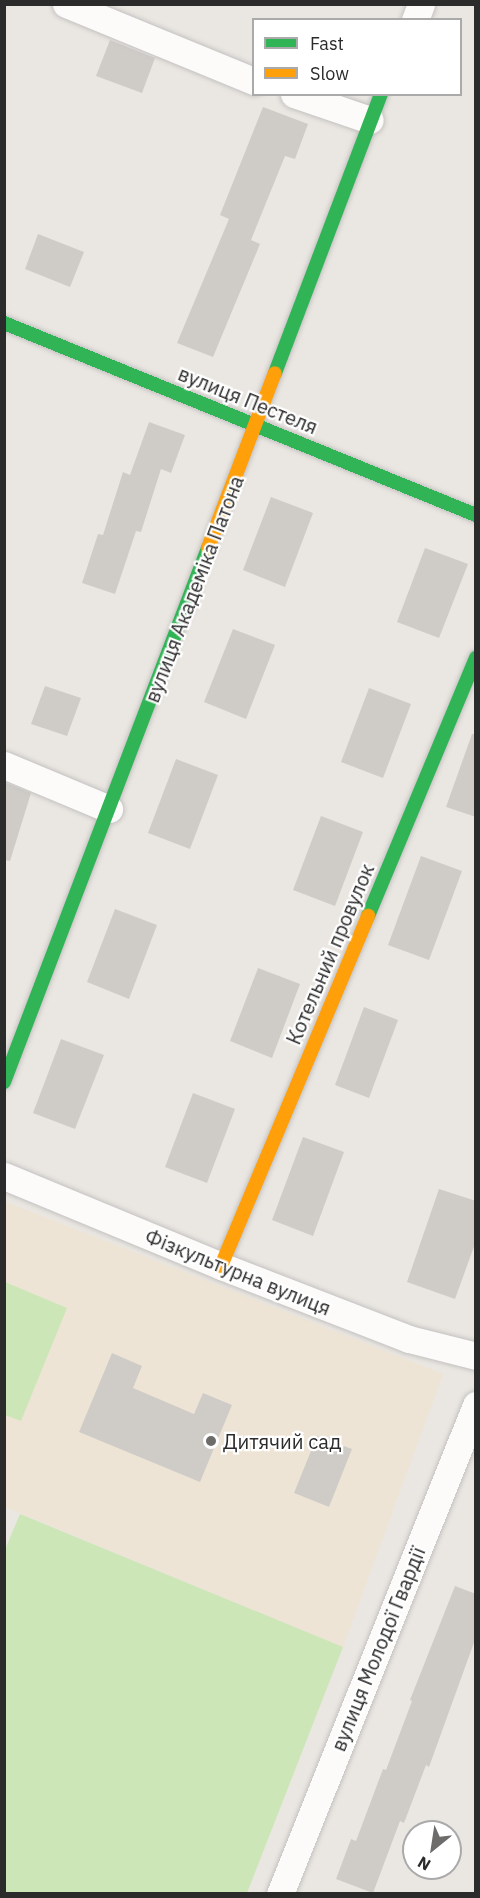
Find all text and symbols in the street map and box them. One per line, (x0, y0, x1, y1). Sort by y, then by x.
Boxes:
legend (252, 18, 462, 96)
text: Fast (310, 32, 344, 55)
text: Slow (310, 62, 349, 85)
street label: вулиця Пестеля (175, 361, 321, 439)
street label: вулиця Академіка Патона (140, 472, 248, 706)
street label: Котельний провулок (281, 860, 379, 1048)
street label: Фізкультурна вулиця (142, 1224, 334, 1320)
place label: Дитячий сад (223, 1429, 341, 1453)
marker: Дитячий сад (204, 1434, 218, 1448)
street label: вулиця Молодої Гвардії (326, 1543, 430, 1755)
north arrow (402, 1820, 462, 1880)
text: N (414, 1852, 434, 1875)

